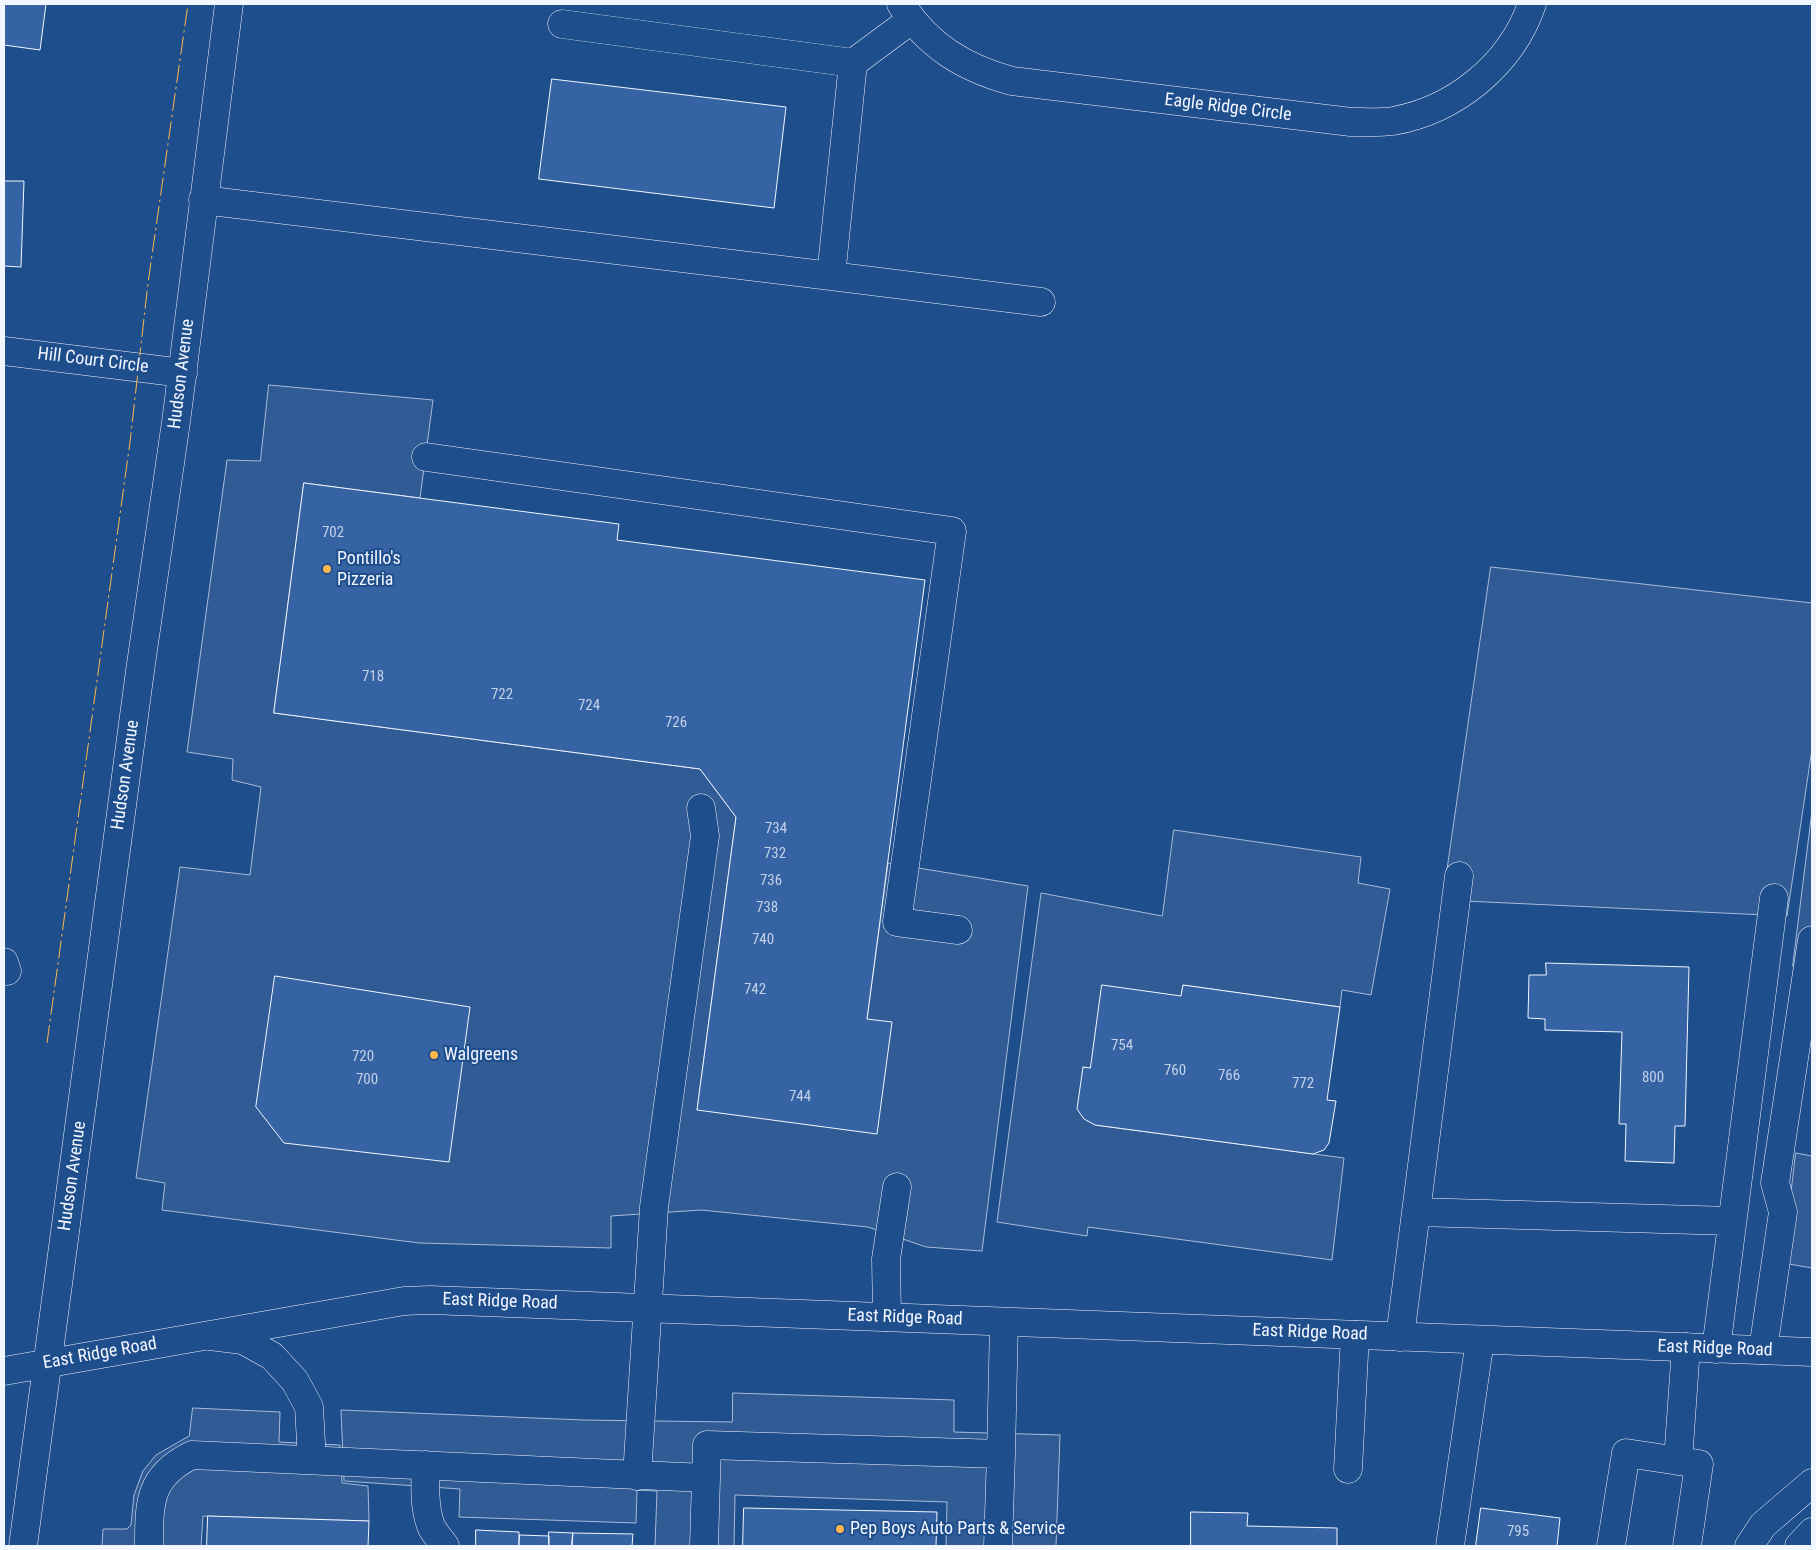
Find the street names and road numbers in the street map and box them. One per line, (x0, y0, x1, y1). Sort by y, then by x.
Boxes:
street label: Eagle Ridge Circle (1163, 89, 1293, 127)
street label: Hudson Avenue (165, 318, 199, 430)
street label: Hill Court Circle (36, 343, 150, 379)
street label: Hudson Avenue (108, 719, 144, 831)
street label: Hudson Avenue (55, 1120, 91, 1232)
street label: East Ridge Road (442, 1289, 558, 1315)
street label: East Ridge Road (847, 1305, 963, 1331)
street label: East Ridge Road (1252, 1320, 1368, 1346)
street label: East Ridge Road (41, 1333, 159, 1375)
street label: East Ridge Road (1657, 1336, 1773, 1362)

